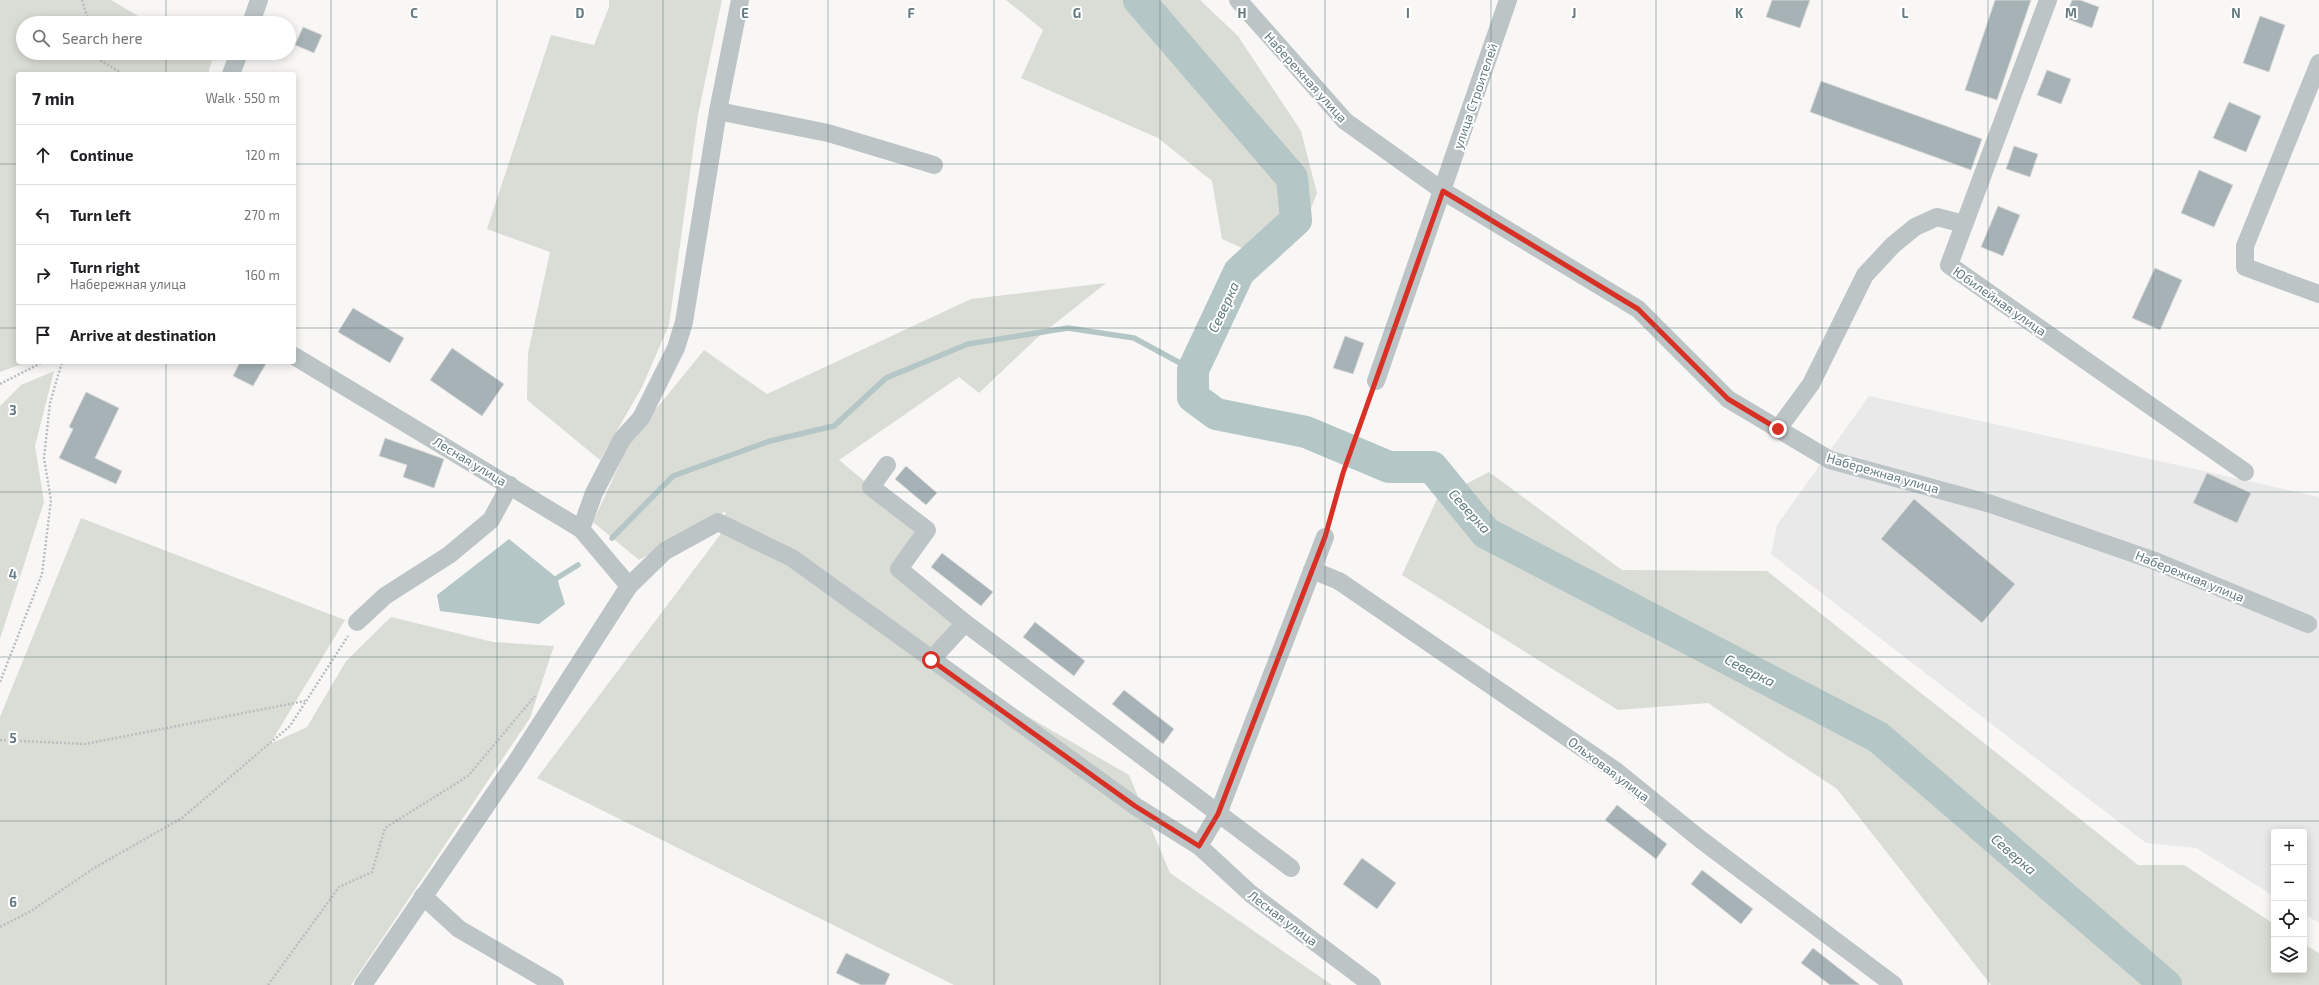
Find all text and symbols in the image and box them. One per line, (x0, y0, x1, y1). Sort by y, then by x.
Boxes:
text: C (410, 5, 418, 21)
text: D (576, 5, 585, 21)
text: E (741, 5, 749, 21)
text: F (907, 5, 915, 21)
text: G (1073, 5, 1081, 21)
text: H (1238, 5, 1247, 21)
text: I (1406, 5, 1410, 21)
text: J (1572, 5, 1576, 21)
text: K (1735, 5, 1744, 21)
text: L (1902, 5, 1909, 21)
text: M (2065, 5, 2077, 21)
text: N (2231, 5, 2241, 21)
search box (16, 16, 296, 60)
icon: search (30, 27, 52, 49)
street label: Набережная улица (1261, 28, 1351, 126)
text: Search here (62, 29, 143, 47)
street label: улица Строителей (1449, 41, 1501, 151)
text: 7 min (32, 88, 75, 108)
text: Walk · 550 m (205, 90, 280, 106)
icon: ahead (32, 144, 54, 166)
text: Continue (70, 146, 133, 164)
text: 120 m (245, 147, 280, 163)
icon: left (32, 204, 54, 226)
text: Turn left (70, 206, 131, 224)
text: 270 m (244, 207, 280, 223)
text: Turn right (70, 258, 140, 276)
street label: Юбилейная улица (1950, 263, 2050, 339)
icon: right (32, 264, 54, 286)
text: 160 m (245, 267, 280, 283)
text: Набережная улица (70, 276, 186, 292)
water label: Северка (1204, 279, 1242, 335)
icon: arrive (32, 324, 54, 346)
text: Arrive at destination (70, 326, 216, 344)
text: 3 (9, 402, 17, 418)
route end (1769, 420, 1787, 438)
street label: Лесная улица (430, 433, 510, 489)
street label: Набережная улица (1825, 449, 1941, 497)
water label: Северка (1446, 485, 1494, 537)
street label: Набережная улица (2133, 547, 2247, 605)
text: 4 (9, 566, 17, 582)
water label: Северка (1722, 650, 1778, 690)
route start (922, 651, 940, 669)
text: 5 (9, 730, 17, 746)
street label: Ольховая улица (1565, 733, 1653, 805)
map controls (2271, 829, 2307, 973)
button: + (2271, 829, 2307, 865)
water label: Северка (1988, 830, 2040, 878)
button: − (2271, 865, 2307, 901)
street label: Лесная улица (1245, 887, 1321, 949)
text: 6 (9, 894, 17, 910)
button: locate (2271, 901, 2307, 937)
button: layers (2271, 937, 2307, 973)

